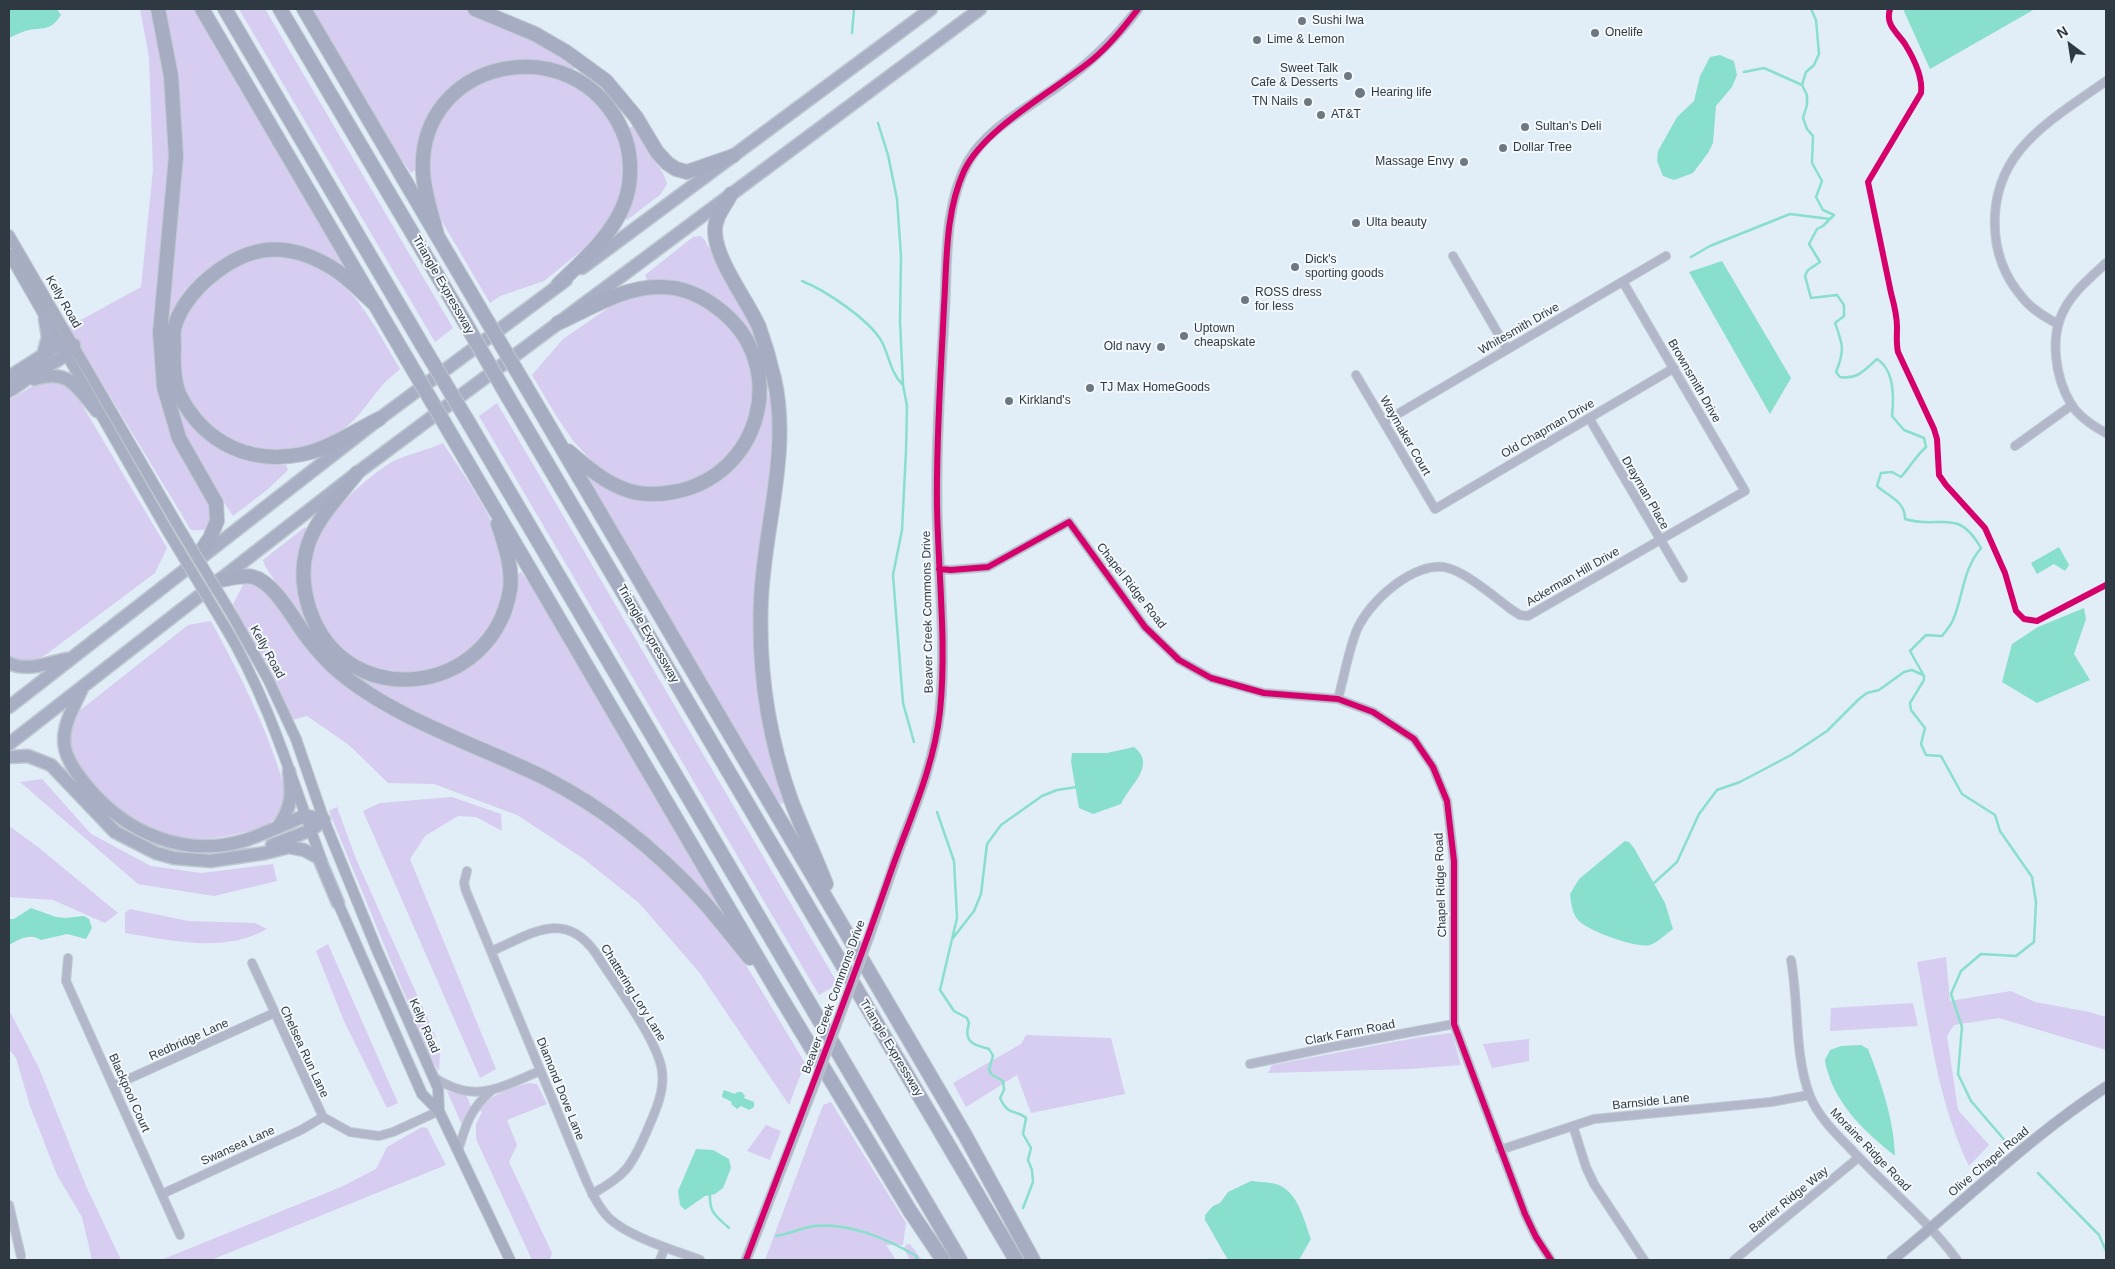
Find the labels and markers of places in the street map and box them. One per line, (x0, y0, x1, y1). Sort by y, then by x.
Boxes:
place label: Sushi Iwa (1312, 14, 1364, 28)
marker: Sushi Iwa (1296, 15, 1308, 27)
place label: Onelife (1605, 26, 1643, 40)
marker: Onelife (1589, 27, 1601, 39)
place label: Lime & Lemon (1267, 33, 1344, 47)
marker: Lime & Lemon (1251, 34, 1263, 46)
place label: Sweet Talk Cafe & Desserts (1251, 62, 1338, 90)
marker: Sweet Talk Cafe & Desserts (1342, 70, 1354, 82)
marker: Hearing life (1353, 86, 1367, 100)
place label: Hearing life (1371, 86, 1432, 100)
place label: TN Nails (1252, 95, 1298, 109)
marker: TN Nails (1302, 96, 1314, 108)
place label: AT&T (1331, 108, 1361, 122)
marker: AT&T (1315, 109, 1327, 121)
place label: Sultan's Deli (1535, 120, 1601, 134)
marker: Sultan's Deli (1519, 121, 1531, 133)
place label: Dollar Tree (1513, 141, 1572, 155)
marker: Dollar Tree (1497, 142, 1509, 154)
place label: Massage Envy (1375, 155, 1454, 169)
marker: Massage Envy (1458, 156, 1470, 168)
place label: Ulta beauty (1366, 216, 1427, 230)
marker: Ulta beauty (1350, 217, 1362, 229)
place label: Dick's sporting goods (1305, 253, 1384, 281)
marker: Dick's sporting goods (1289, 261, 1301, 273)
place label: ROSS dress for less (1255, 286, 1322, 314)
marker: ROSS dress for less (1239, 294, 1251, 306)
place label: Uptown cheapskate (1194, 322, 1255, 350)
marker: Uptown cheapskate (1178, 330, 1190, 342)
place label: Old navy (1104, 340, 1151, 354)
marker: Old navy (1155, 341, 1167, 353)
place label: TJ Max HomeGoods (1100, 381, 1210, 395)
marker: TJ Max HomeGoods (1084, 382, 1096, 394)
place label: Kirkland's (1019, 394, 1071, 408)
marker: Kirkland's (1003, 395, 1015, 407)

